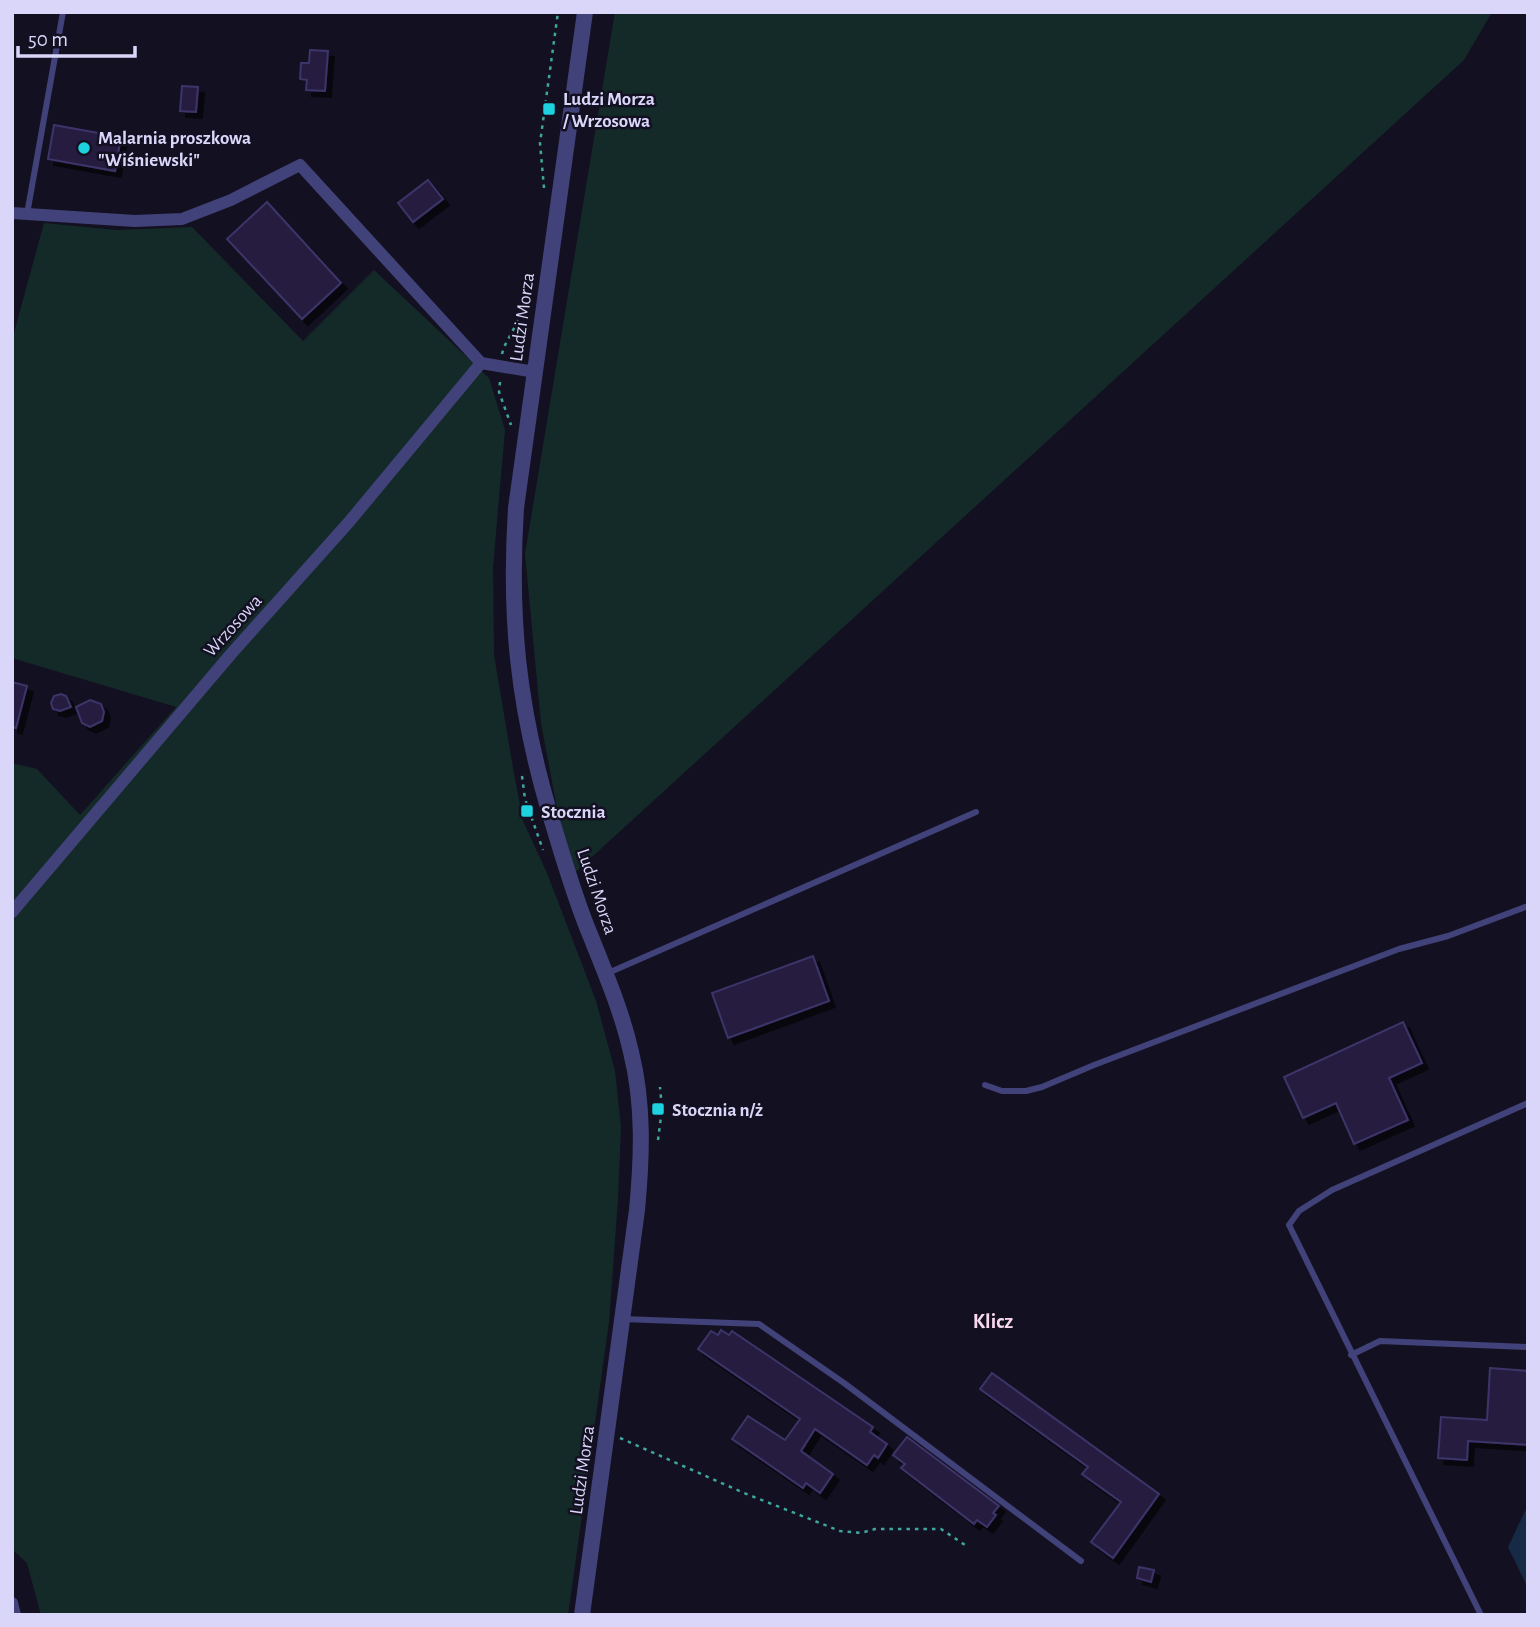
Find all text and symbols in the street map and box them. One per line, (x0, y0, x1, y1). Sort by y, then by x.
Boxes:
scale bar (18, 14, 135, 58)
text: 50 m (28, 29, 68, 50)
place label: Ludzi Morza / Wrzosowa (562, 90, 655, 131)
marker: Ludzi Morza / Wrzosowa (541, 101, 557, 117)
place label: Malarnia proszkowa "Wiśniewski" (98, 129, 251, 170)
marker: Malarnia proszkowa "Wiśniewski" (76, 140, 92, 156)
street label: Ludzi Morza (507, 271, 538, 363)
street label: Wrzosowa (200, 591, 266, 661)
marker: Stocznia (519, 803, 535, 819)
place label: Stocznia (541, 803, 606, 822)
street label: Ludzi Morza (573, 846, 620, 937)
marker: Stocznia n/ż (650, 1101, 666, 1117)
place label: Stocznia n/ż (672, 1101, 763, 1120)
district label: Klicz (973, 1311, 1013, 1332)
street label: Ludzi Morza (567, 1424, 598, 1516)

